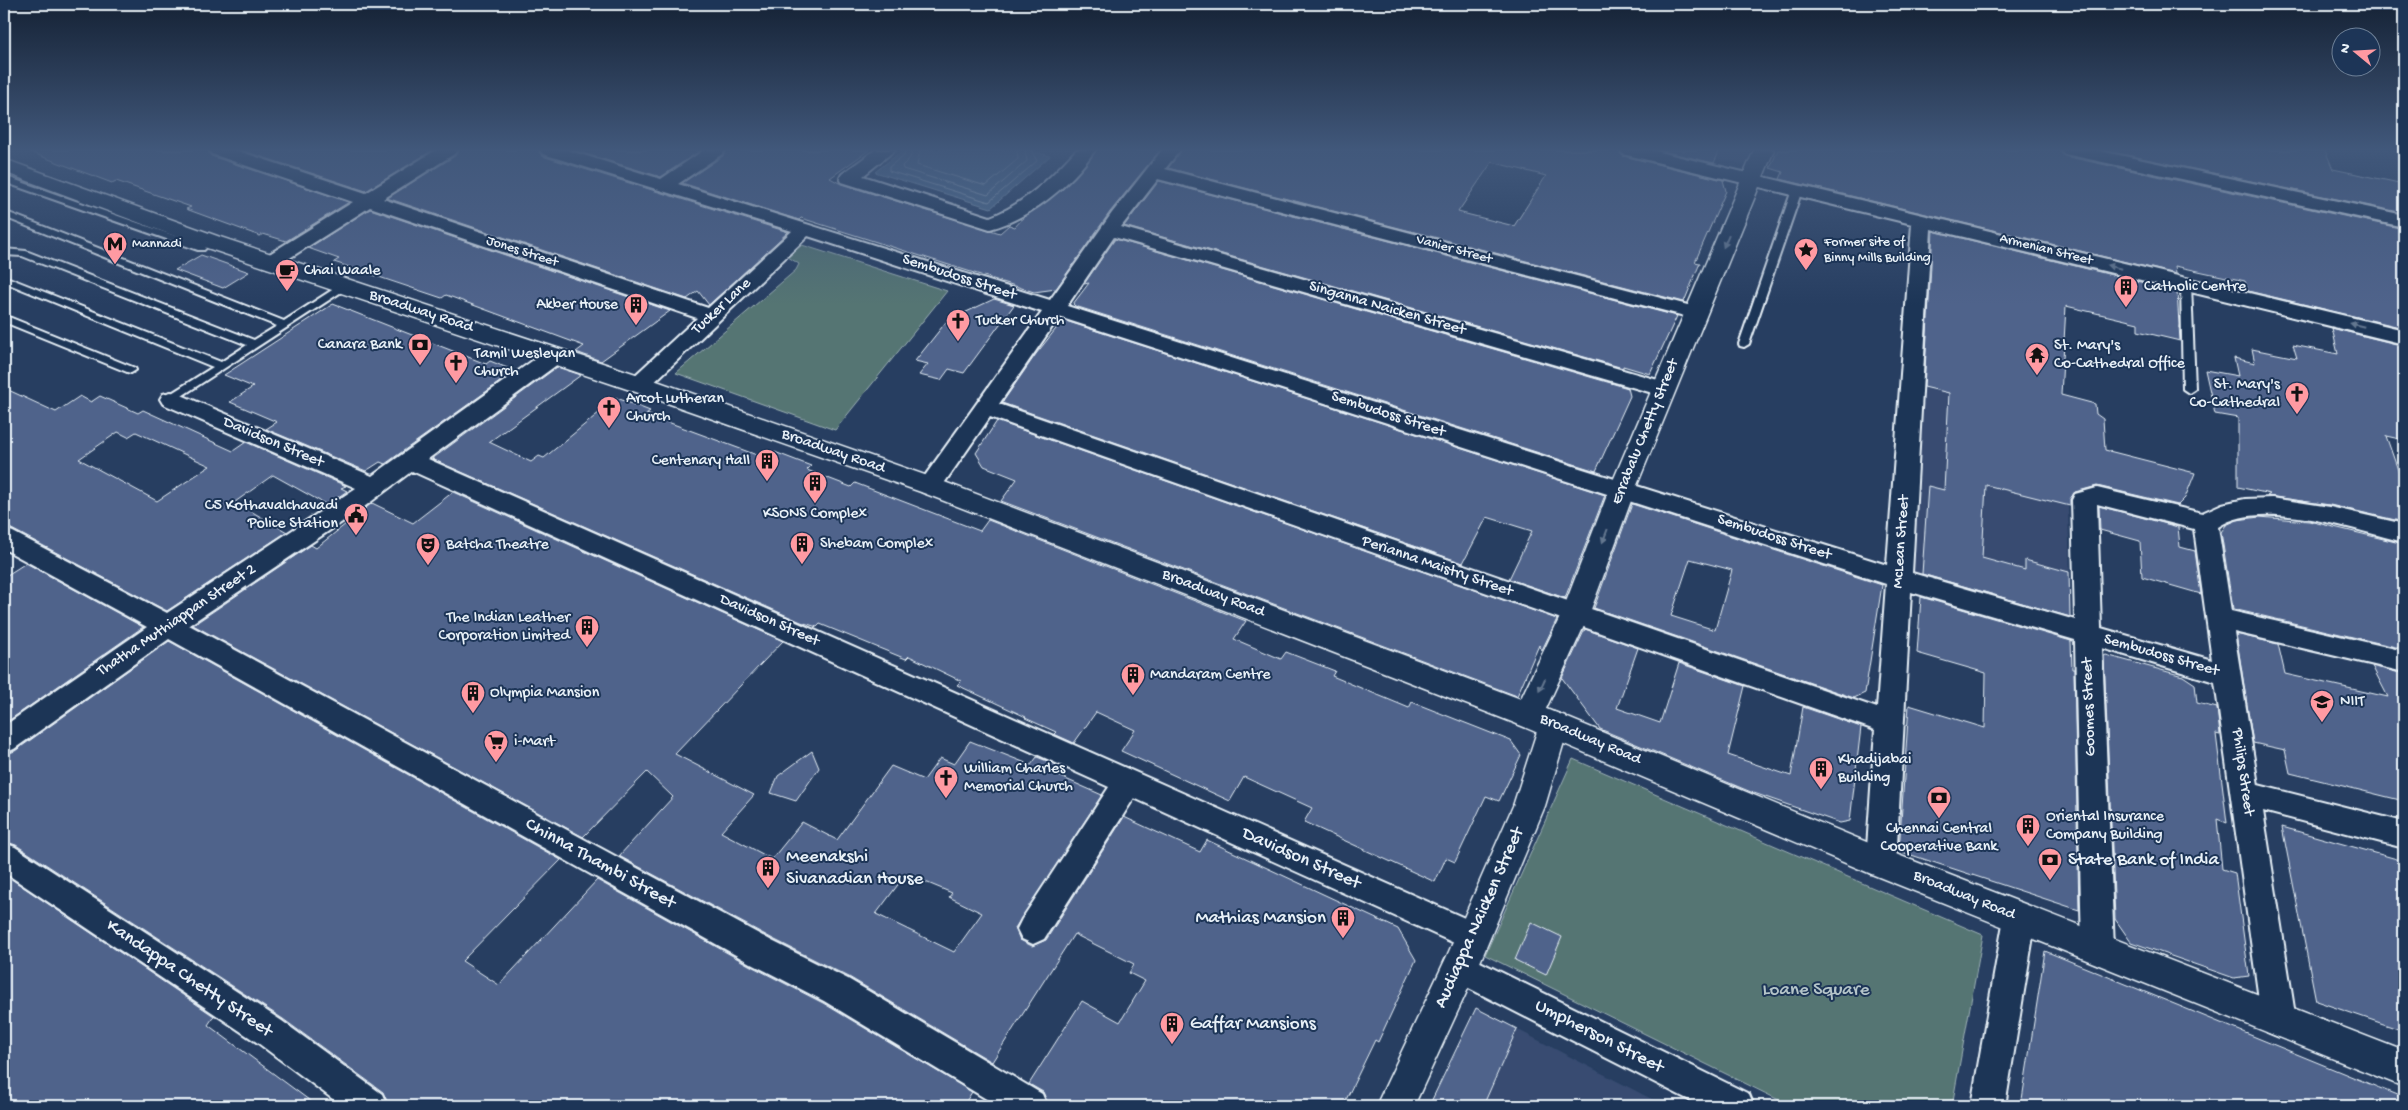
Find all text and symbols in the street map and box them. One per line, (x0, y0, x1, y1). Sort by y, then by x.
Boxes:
north arrow (2330, 28, 2380, 78)
text: N (2337, 42, 2356, 56)
street label: Armenian Street (1998, 230, 2095, 270)
metro station icon: Mannadi (102, 231, 128, 265)
street label: Vanier Street (1413, 231, 1495, 269)
street label: Jones Street (484, 232, 561, 272)
one-way arrow (1722, 234, 1730, 249)
place label: Former site of Binny Mills Building (1823, 234, 1931, 267)
place label: Mannadi (132, 236, 182, 253)
place icon: Former site of Binny Mills Building (1793, 237, 1819, 271)
street label: Sembudoss Street (900, 251, 1020, 306)
cafe icon: Chai Waale (274, 258, 300, 292)
place label: Chai Waale (304, 262, 381, 281)
one-way arrow (2106, 263, 2121, 271)
street label: Tucker Lane (688, 274, 756, 340)
building icon: Catholic Centre (2113, 274, 2139, 308)
street label: Singanna Naicken Street (1307, 278, 1469, 341)
place label: Catholic Centre (2144, 278, 2247, 297)
street label: Broadway Road (366, 286, 477, 338)
building icon: Akber House (623, 292, 649, 326)
place label: Akber House (536, 296, 619, 315)
church icon: Tucker Church (945, 308, 971, 342)
place label: Tucker Church (975, 312, 1065, 331)
one-way arrow (2349, 321, 2364, 329)
bank icon: Canara Bank (407, 332, 433, 366)
place label: Canara Bank (318, 336, 404, 355)
place label: St. Mary's Co-Cathedral Office (2054, 337, 2186, 374)
temple icon: St. Mary's Co-Cathedral Office (2024, 342, 2050, 376)
place label: Tamil Wesleyan Church (473, 345, 575, 382)
church icon: Tamil Wesleyan Church (443, 350, 469, 384)
street label: Errabalu Chetty Street (1608, 355, 1684, 508)
place label: St. Mary's Co-Cathedral (2190, 376, 2281, 413)
church icon: St. Mary's Co-Cathedral (2284, 381, 2310, 415)
street label: Sembudoss Street (1329, 388, 1449, 443)
place label: Arcot Lutheran Church (626, 390, 724, 427)
church icon: Arcot Lutheran Church (596, 395, 622, 429)
street label: Davidson Street (219, 413, 328, 473)
street label: Broadway Road (778, 425, 889, 479)
building icon: Centenary Hall (754, 448, 780, 482)
place label: Centenary Hall (652, 452, 750, 471)
building icon: KSONS Complex (802, 470, 828, 504)
street label: McLean Street (1889, 493, 1915, 589)
place label: C5 Kothavalchavadi Police Station (205, 497, 338, 534)
public building icon: C5 Kothavalchavadi Police Station (343, 502, 369, 536)
place label: KSONS Complex (763, 505, 868, 524)
street label: Sembudoss Street (1715, 511, 1835, 566)
one-way arrow (1601, 529, 1609, 544)
building icon: Shebam Complex (789, 531, 815, 565)
theatre icon: Batcha Theatre (415, 532, 441, 566)
street label: Perianna Maistry Street (1358, 532, 1517, 602)
place label: Shebam Complex (820, 535, 934, 554)
place label: Batcha Theatre (445, 536, 549, 555)
street label: Thatha Muthiappan Street 2 (93, 561, 260, 682)
street label: Broadway Road (1158, 565, 1268, 623)
street label: Davidson Street (715, 590, 823, 652)
place label: The Indian Leather Corporation Limited (439, 609, 572, 646)
building icon: The Indian Leather Corporation Limited (574, 614, 600, 648)
street label: Sembudoss Street (2101, 630, 2222, 682)
street label: Goomes Street (2079, 656, 2101, 757)
building icon: Mandaram Centre (1120, 662, 1146, 696)
place label: Mandaram Centre (1150, 666, 1271, 685)
one-way arrow (1538, 678, 1546, 693)
building icon: Olympia Mansion (460, 680, 486, 714)
place label: Olympia Mansion (490, 684, 600, 703)
school or university icon: NIIT (2309, 689, 2335, 723)
place label: NIIT (2340, 693, 2365, 712)
street label: Broadway Road (1536, 710, 1645, 771)
street label: Philips Street (2226, 726, 2258, 818)
supermarket icon: i-Mart (483, 729, 509, 763)
place label: i-Mart (514, 733, 556, 752)
place label: Khadijabai Building (1837, 751, 1911, 788)
building icon: Khadijabai Building (1808, 756, 1834, 790)
place label: William Charles Memorial Church (964, 760, 1073, 797)
church icon: William Charles Memorial Church (933, 765, 959, 799)
bank icon: Chennai Central Cooperative Bank (1926, 785, 1952, 819)
place label: Oriental Insurance Company Building (2046, 808, 2165, 845)
street label: Chinna Thambi Street (521, 813, 681, 916)
building icon: Oriental Insurance Company Building (2015, 813, 2041, 847)
place label: Chennai Central Cooperative Bank (1881, 820, 1999, 857)
street label: Davidson Street (1236, 822, 1366, 896)
street label: Audiappa Naicken Street (1430, 822, 1531, 1012)
place label: Meenakshi Sivanadian House (786, 846, 923, 891)
bank icon: State Bank of India (2037, 847, 2063, 881)
place label: State Bank of India (2068, 849, 2220, 872)
building icon: Meenakshi Sivanadian House (755, 855, 781, 889)
street label: Broadway Road (1909, 867, 2019, 926)
building icon: Mathias Mansion (1330, 905, 1356, 939)
place label: Mathias Mansion (1195, 907, 1326, 930)
street label: Kandappa Chetty Street (101, 915, 278, 1045)
park label: Loane Square (1763, 979, 1870, 1002)
street label: Umpherson Street (1531, 995, 1669, 1080)
building icon: Gaffar Mansions (1159, 1011, 1185, 1045)
place label: Gaffar Mansions (1190, 1013, 1317, 1036)

